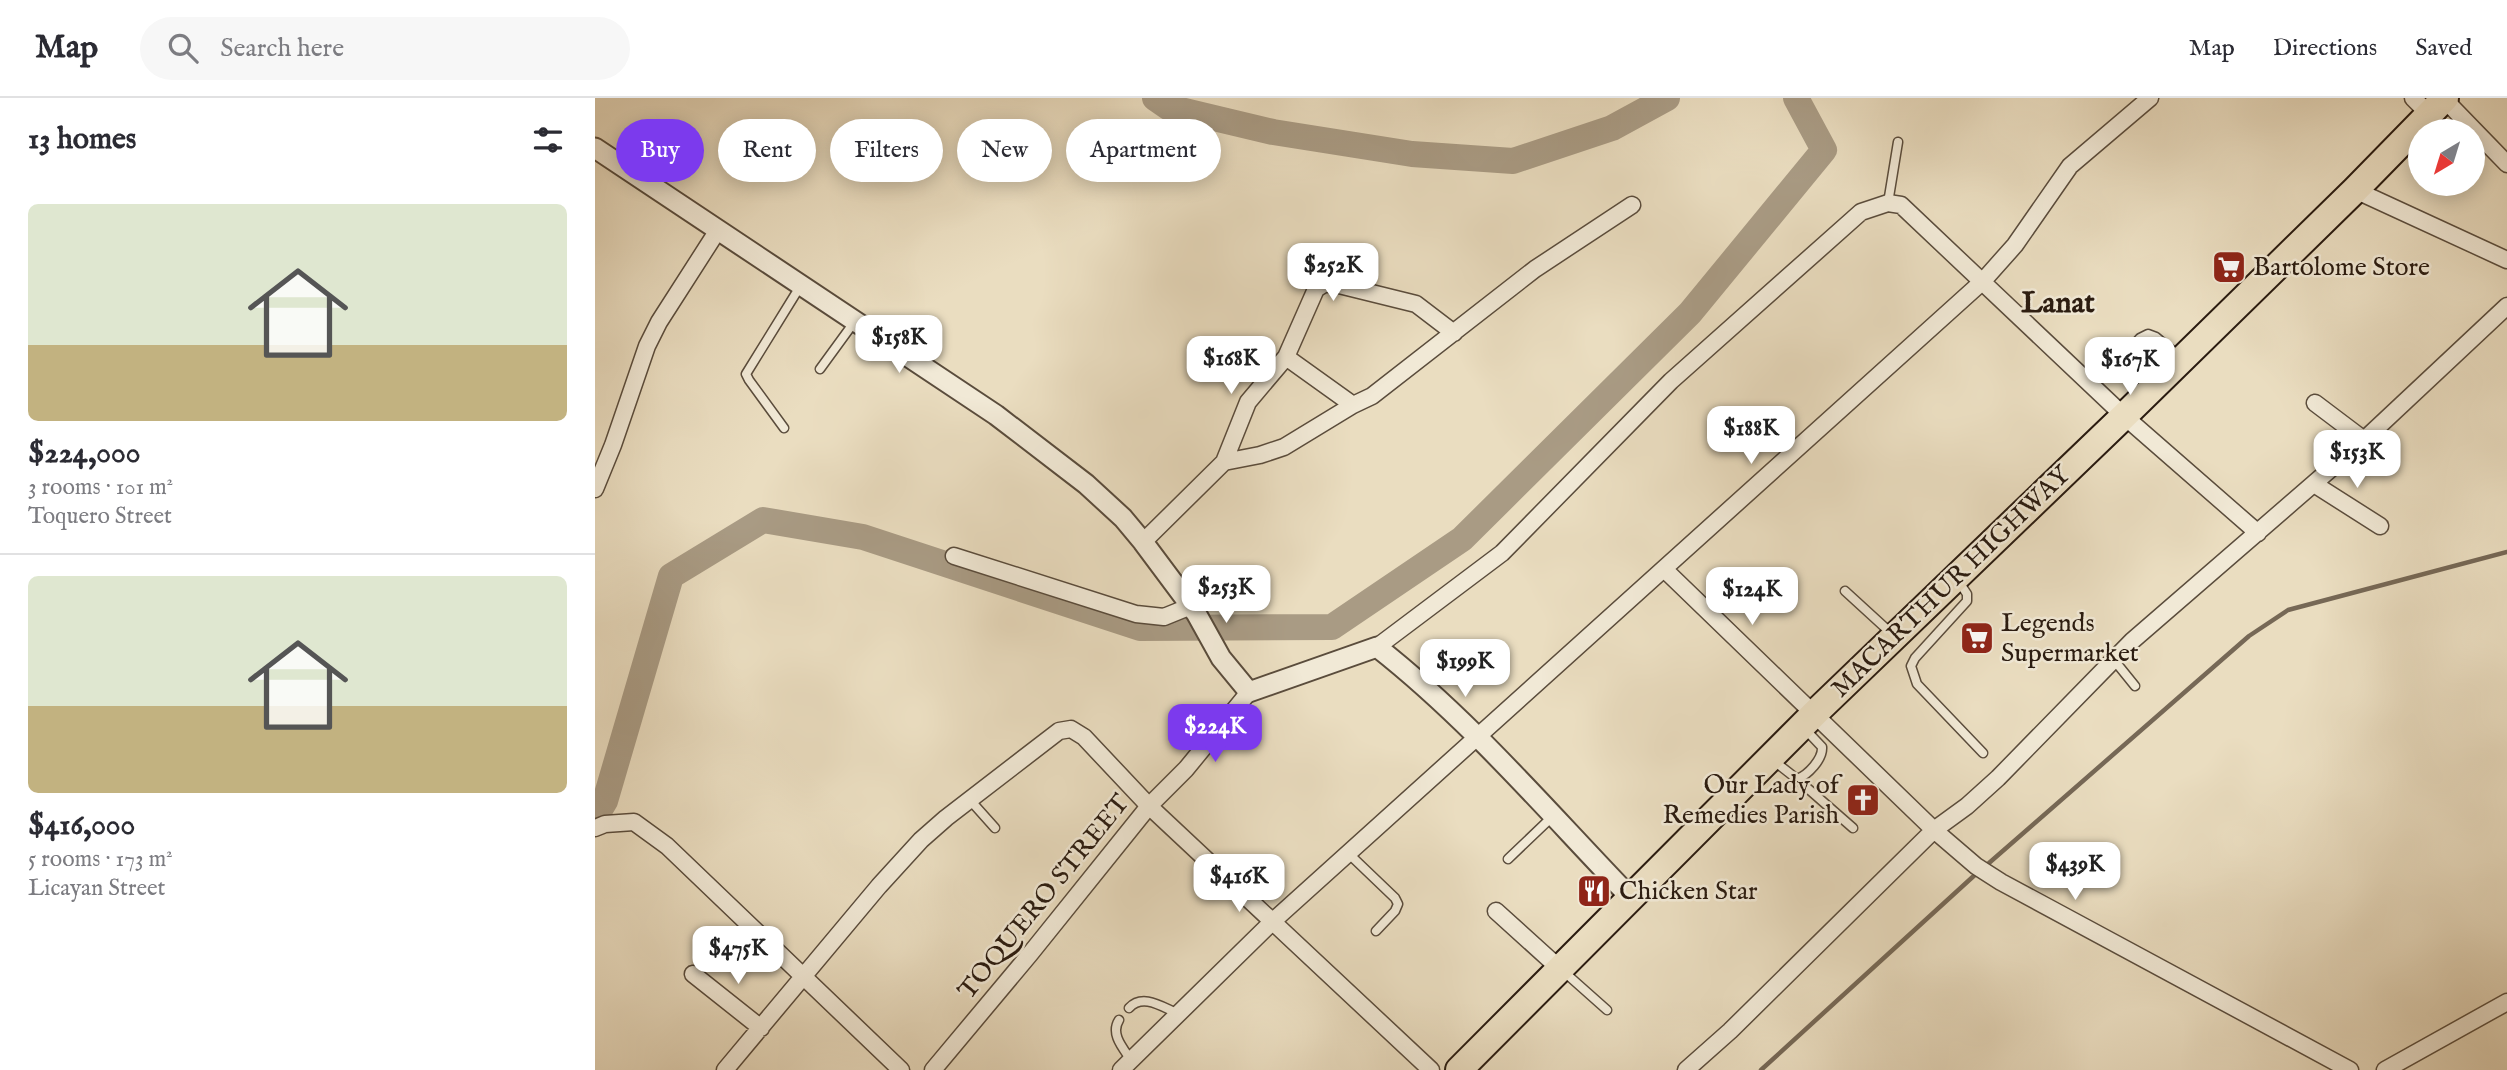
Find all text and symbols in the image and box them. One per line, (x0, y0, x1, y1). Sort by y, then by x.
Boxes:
search box (140, 17, 630, 80)
text: Map (35, 27, 98, 69)
icon: search (164, 29, 202, 67)
text: Search here (220, 32, 344, 65)
text: Map (2189, 33, 2235, 64)
text: Directions (2273, 33, 2377, 64)
text: Saved (2415, 33, 2472, 64)
chip: Buy (616, 119, 704, 182)
chip: Rent (718, 119, 816, 182)
chip: Filters (830, 119, 943, 182)
chip: New (957, 119, 1052, 182)
chip: Apartment (1066, 119, 1221, 182)
north arrow (2408, 119, 2485, 196)
map controls (2408, 119, 2485, 196)
text: 13 homes (28, 121, 136, 159)
icon: filters (529, 121, 567, 159)
pin: $252K (1284, 244, 1382, 303)
supermarket icon: Bartolome Store (2210, 248, 2248, 286)
icon: home (235, 250, 361, 376)
text: $252K (1303, 251, 1363, 280)
place label: Bartolome Store (2253, 251, 2430, 284)
district label: Lanat (2021, 285, 2095, 323)
pin: $158K (850, 316, 948, 375)
text: $158K (871, 323, 927, 352)
pin: $168K (1182, 336, 1280, 396)
pin: $167K (2081, 338, 2179, 397)
text: $168K (1203, 344, 1259, 373)
text: $167K (2101, 345, 2159, 374)
pin: $188K (1702, 406, 1800, 466)
text: $188K (1723, 414, 1779, 443)
pin: $153K (2308, 430, 2406, 490)
text: $224,000 (28, 435, 140, 473)
text: $153K (2330, 438, 2384, 467)
street label: MACARTHUR HIGHWAY (1824, 458, 2079, 705)
text: 3 rooms · 101 m² (28, 473, 173, 502)
text: Toquero Street (28, 502, 172, 531)
pin: $253K (1177, 566, 1275, 625)
pin: $124K (1703, 568, 1801, 627)
text: $253K (1197, 573, 1255, 602)
text: $124K (1722, 575, 1782, 604)
place label: Legends Supermarket (2001, 607, 2139, 670)
supermarket icon: Legends Supermarket (1958, 619, 1996, 657)
icon: home (235, 622, 361, 748)
pin: $199K (1416, 640, 1514, 699)
text: $199K (1436, 647, 1494, 676)
pin: $224K (1166, 704, 1264, 764)
text: $224K (1184, 712, 1246, 741)
place label: Our Lady of Remedies Parish (1662, 769, 1844, 832)
church icon: Our Lady of Remedies Parish (1844, 781, 1882, 819)
street label: TOQUERO STREET (951, 788, 1137, 1006)
text: $416,000 (28, 807, 135, 845)
pin: $439K (2026, 842, 2124, 902)
text: 5 rooms · 173 m² (28, 845, 173, 874)
text: $439K (2045, 850, 2105, 879)
pin: $416K (1190, 854, 1288, 914)
text: $416K (1210, 862, 1268, 891)
restaurant icon: Chicken Star (1575, 872, 1613, 910)
text: Licayan Street (28, 874, 165, 903)
place label: Chicken Star (1619, 875, 1758, 908)
pin: $475K (689, 926, 787, 986)
text: $475K (708, 934, 768, 963)

